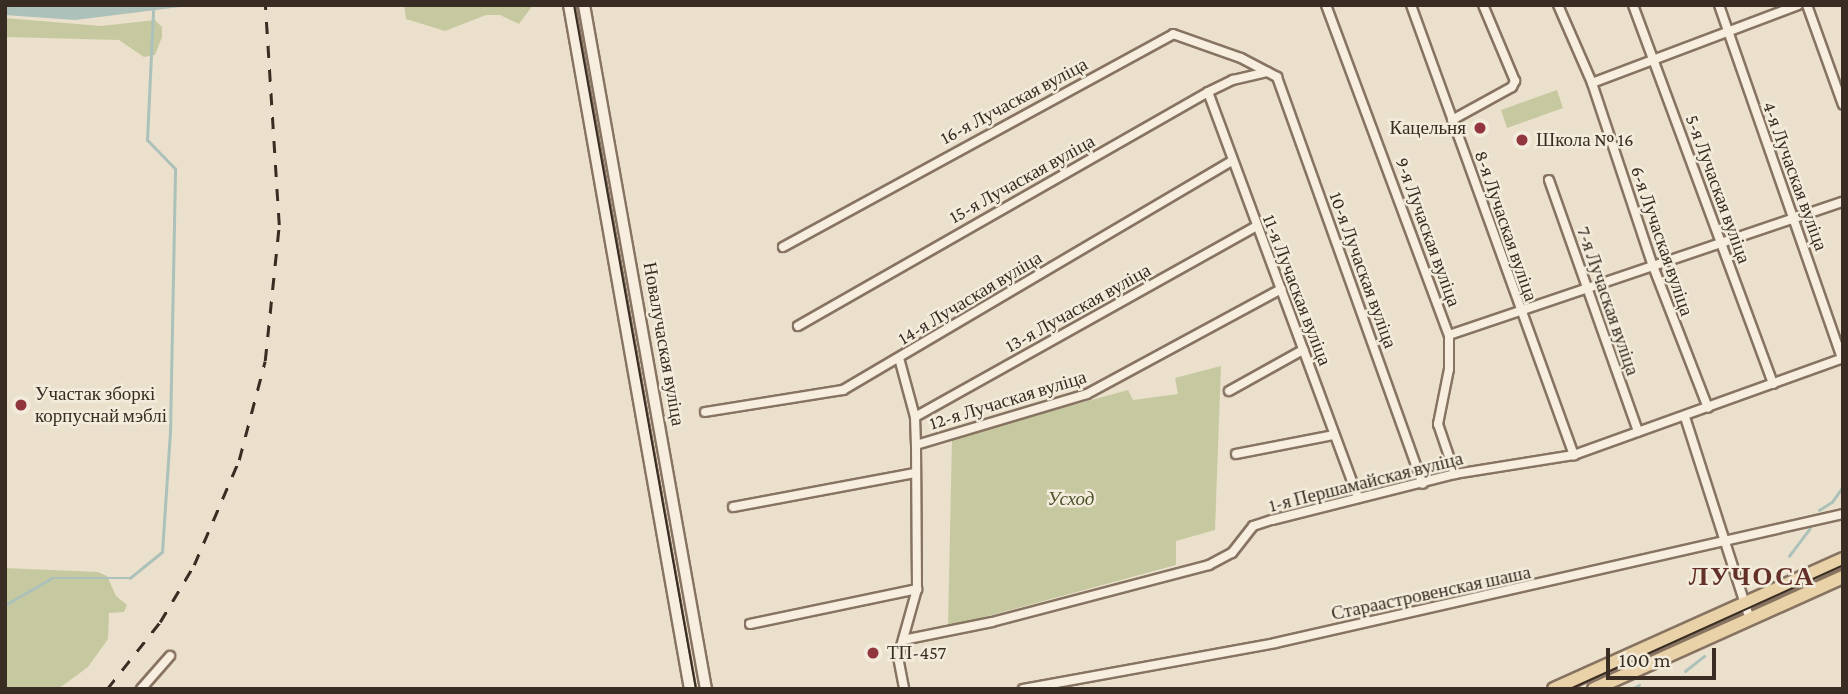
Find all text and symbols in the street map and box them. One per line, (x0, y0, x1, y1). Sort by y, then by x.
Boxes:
street label: 16-я Лучаская вуліца (936, 53, 1092, 149)
street label: 4-я Лучаская вуліца (1757, 98, 1833, 254)
street label: 5-я Лучаская вуліца (1681, 112, 1755, 266)
place label: Кацельня (1389, 117, 1466, 139)
marker: Кацельня (1472, 120, 1488, 136)
place label: Школа № 16 (1536, 129, 1634, 151)
street label: 15-я Лучаская вуліца (945, 130, 1099, 228)
marker: Школа № 16 (1514, 132, 1530, 148)
street label: 8-я Лучаская вуліца (1470, 148, 1542, 304)
street label: 9-я Лучаская вуліца (1390, 154, 1466, 310)
street label: 6-я Лучаская вуліца (1626, 163, 1698, 319)
street label: 10-я Лучаская вуліца (1324, 189, 1402, 351)
street label: 11-я Лучаская вуліца (1258, 211, 1336, 369)
street label: 7-я Лучаская вуліца (1572, 224, 1644, 378)
street label: 14-я Лучаская вуліца (894, 246, 1046, 350)
street label: 13-я Лучаская вуліца (1001, 259, 1155, 357)
street label: Новалучаская вуліца (638, 260, 690, 428)
street label: 12-я Лучаская вуліца (927, 365, 1089, 435)
place label: Участак зборкі корпуснай мэблі (35, 383, 167, 427)
marker: Участак зборкі корпуснай мэблі (13, 397, 29, 413)
street label: 1-я Першамайская вуліца (1267, 447, 1465, 517)
park label: Усход (1048, 488, 1094, 510)
street label: Стараастровенская шаша (1329, 561, 1533, 625)
district label: ЛУЧОСА (1690, 561, 1814, 593)
scale bar (1610, 634, 1720, 678)
place label: ТП-457 (887, 642, 946, 664)
marker: ТП-457 (865, 645, 881, 661)
text: 100 m (1619, 648, 1671, 672)

